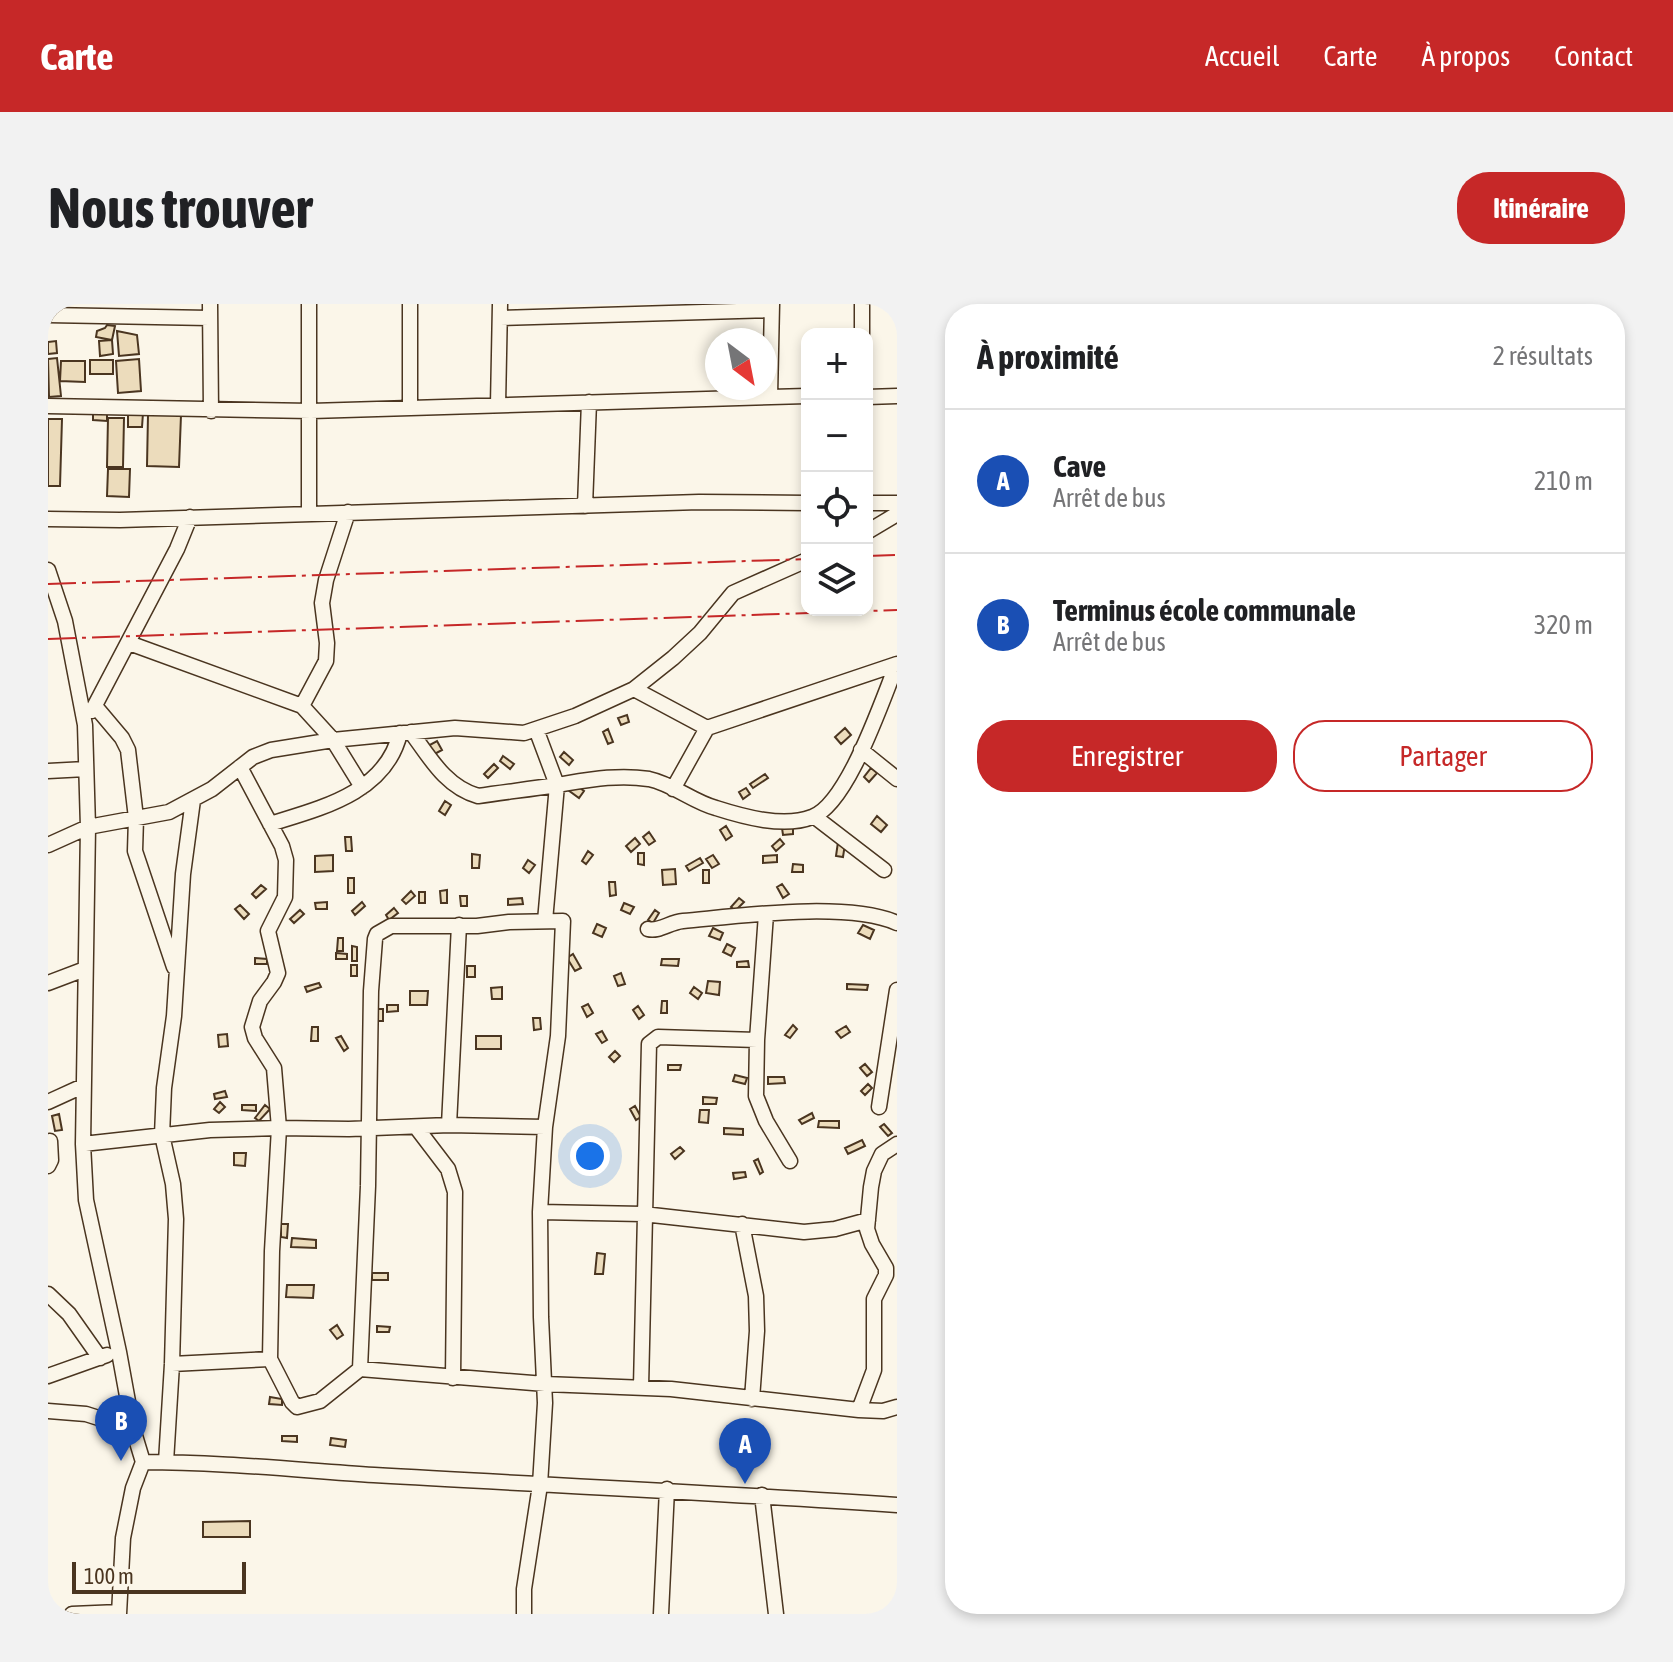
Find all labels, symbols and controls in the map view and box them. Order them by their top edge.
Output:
text: Carte [40,35,113,78]
text: Accueil [1205,40,1279,72]
text: Carte [1323,40,1378,72]
text: À propos [1422,40,1510,72]
text: Contact [1554,40,1633,72]
button: Itinéraire [1457,172,1625,244]
text: Nous trouver [48,176,312,240]
north arrow [705,328,777,400]
map controls [801,328,873,616]
button: + [801,328,873,400]
text: À proximité [977,337,1119,376]
text: 2 résultats [1493,341,1593,371]
button: − [801,400,873,472]
text: Cave [1053,449,1106,483]
text: A [997,466,1009,496]
text: 210 m [1534,466,1593,496]
button: locate [801,472,873,544]
text: Arrêt de bus [1053,483,1166,513]
button: layers [801,544,873,616]
text: Terminus école communale [1053,593,1356,627]
text: B [997,610,1009,640]
text: 320 m [1534,610,1593,640]
text: Arrêt de bus [1053,627,1166,657]
button: Enregistrer [977,720,1277,792]
button: Partager [1293,720,1593,792]
your location [570,1136,610,1176]
pin: B [95,1395,147,1461]
pin: A [719,1418,771,1484]
scale bar [72,1558,246,1594]
text: 100 m [84,1563,134,1589]

